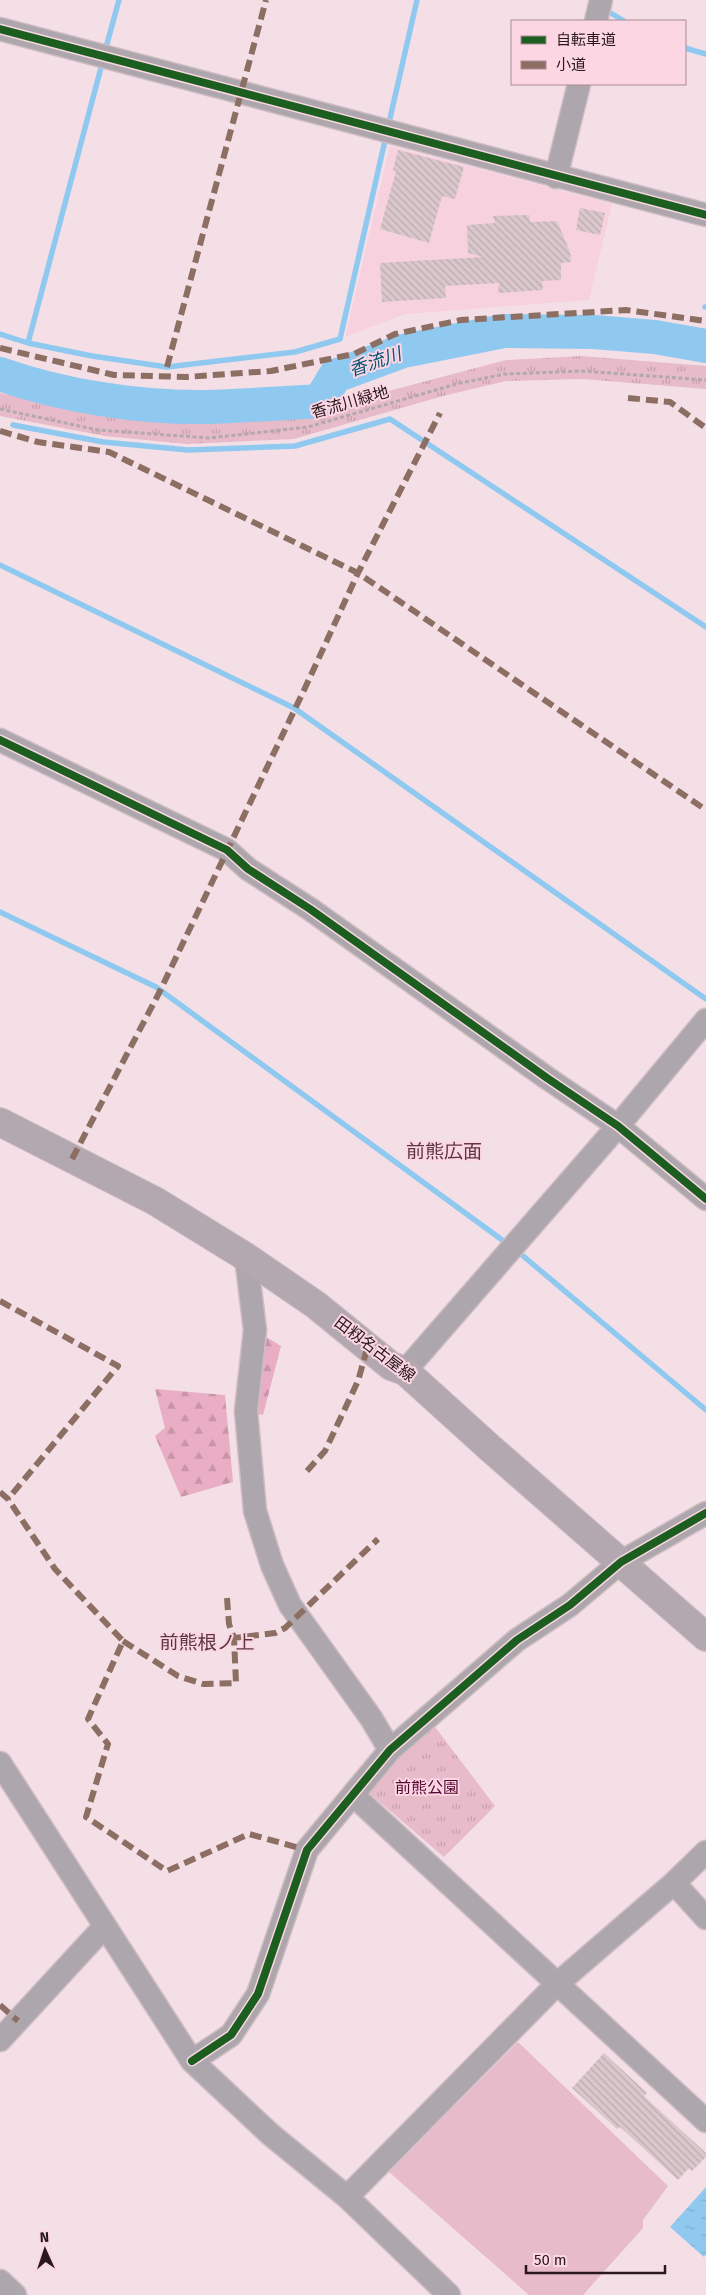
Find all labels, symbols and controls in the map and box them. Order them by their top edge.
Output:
legend [511,20,686,85]
text: 自転車道 [556,31,616,49]
text: 小道 [556,56,586,74]
water label: 香流川 [346,342,406,381]
street label: 香流川緑地 [309,382,391,422]
district label: 前熊広面 [406,1140,482,1163]
street label: 田籾名古屋線 [331,1313,419,1385]
district label: 前熊根ノ上 [159,1631,255,1654]
park label: 前熊公園 [395,1778,459,1797]
north arrow [20,2225,70,2275]
text: N [39,2229,49,2246]
scale bar [526,2242,665,2274]
text: 50 m [534,2251,567,2269]

